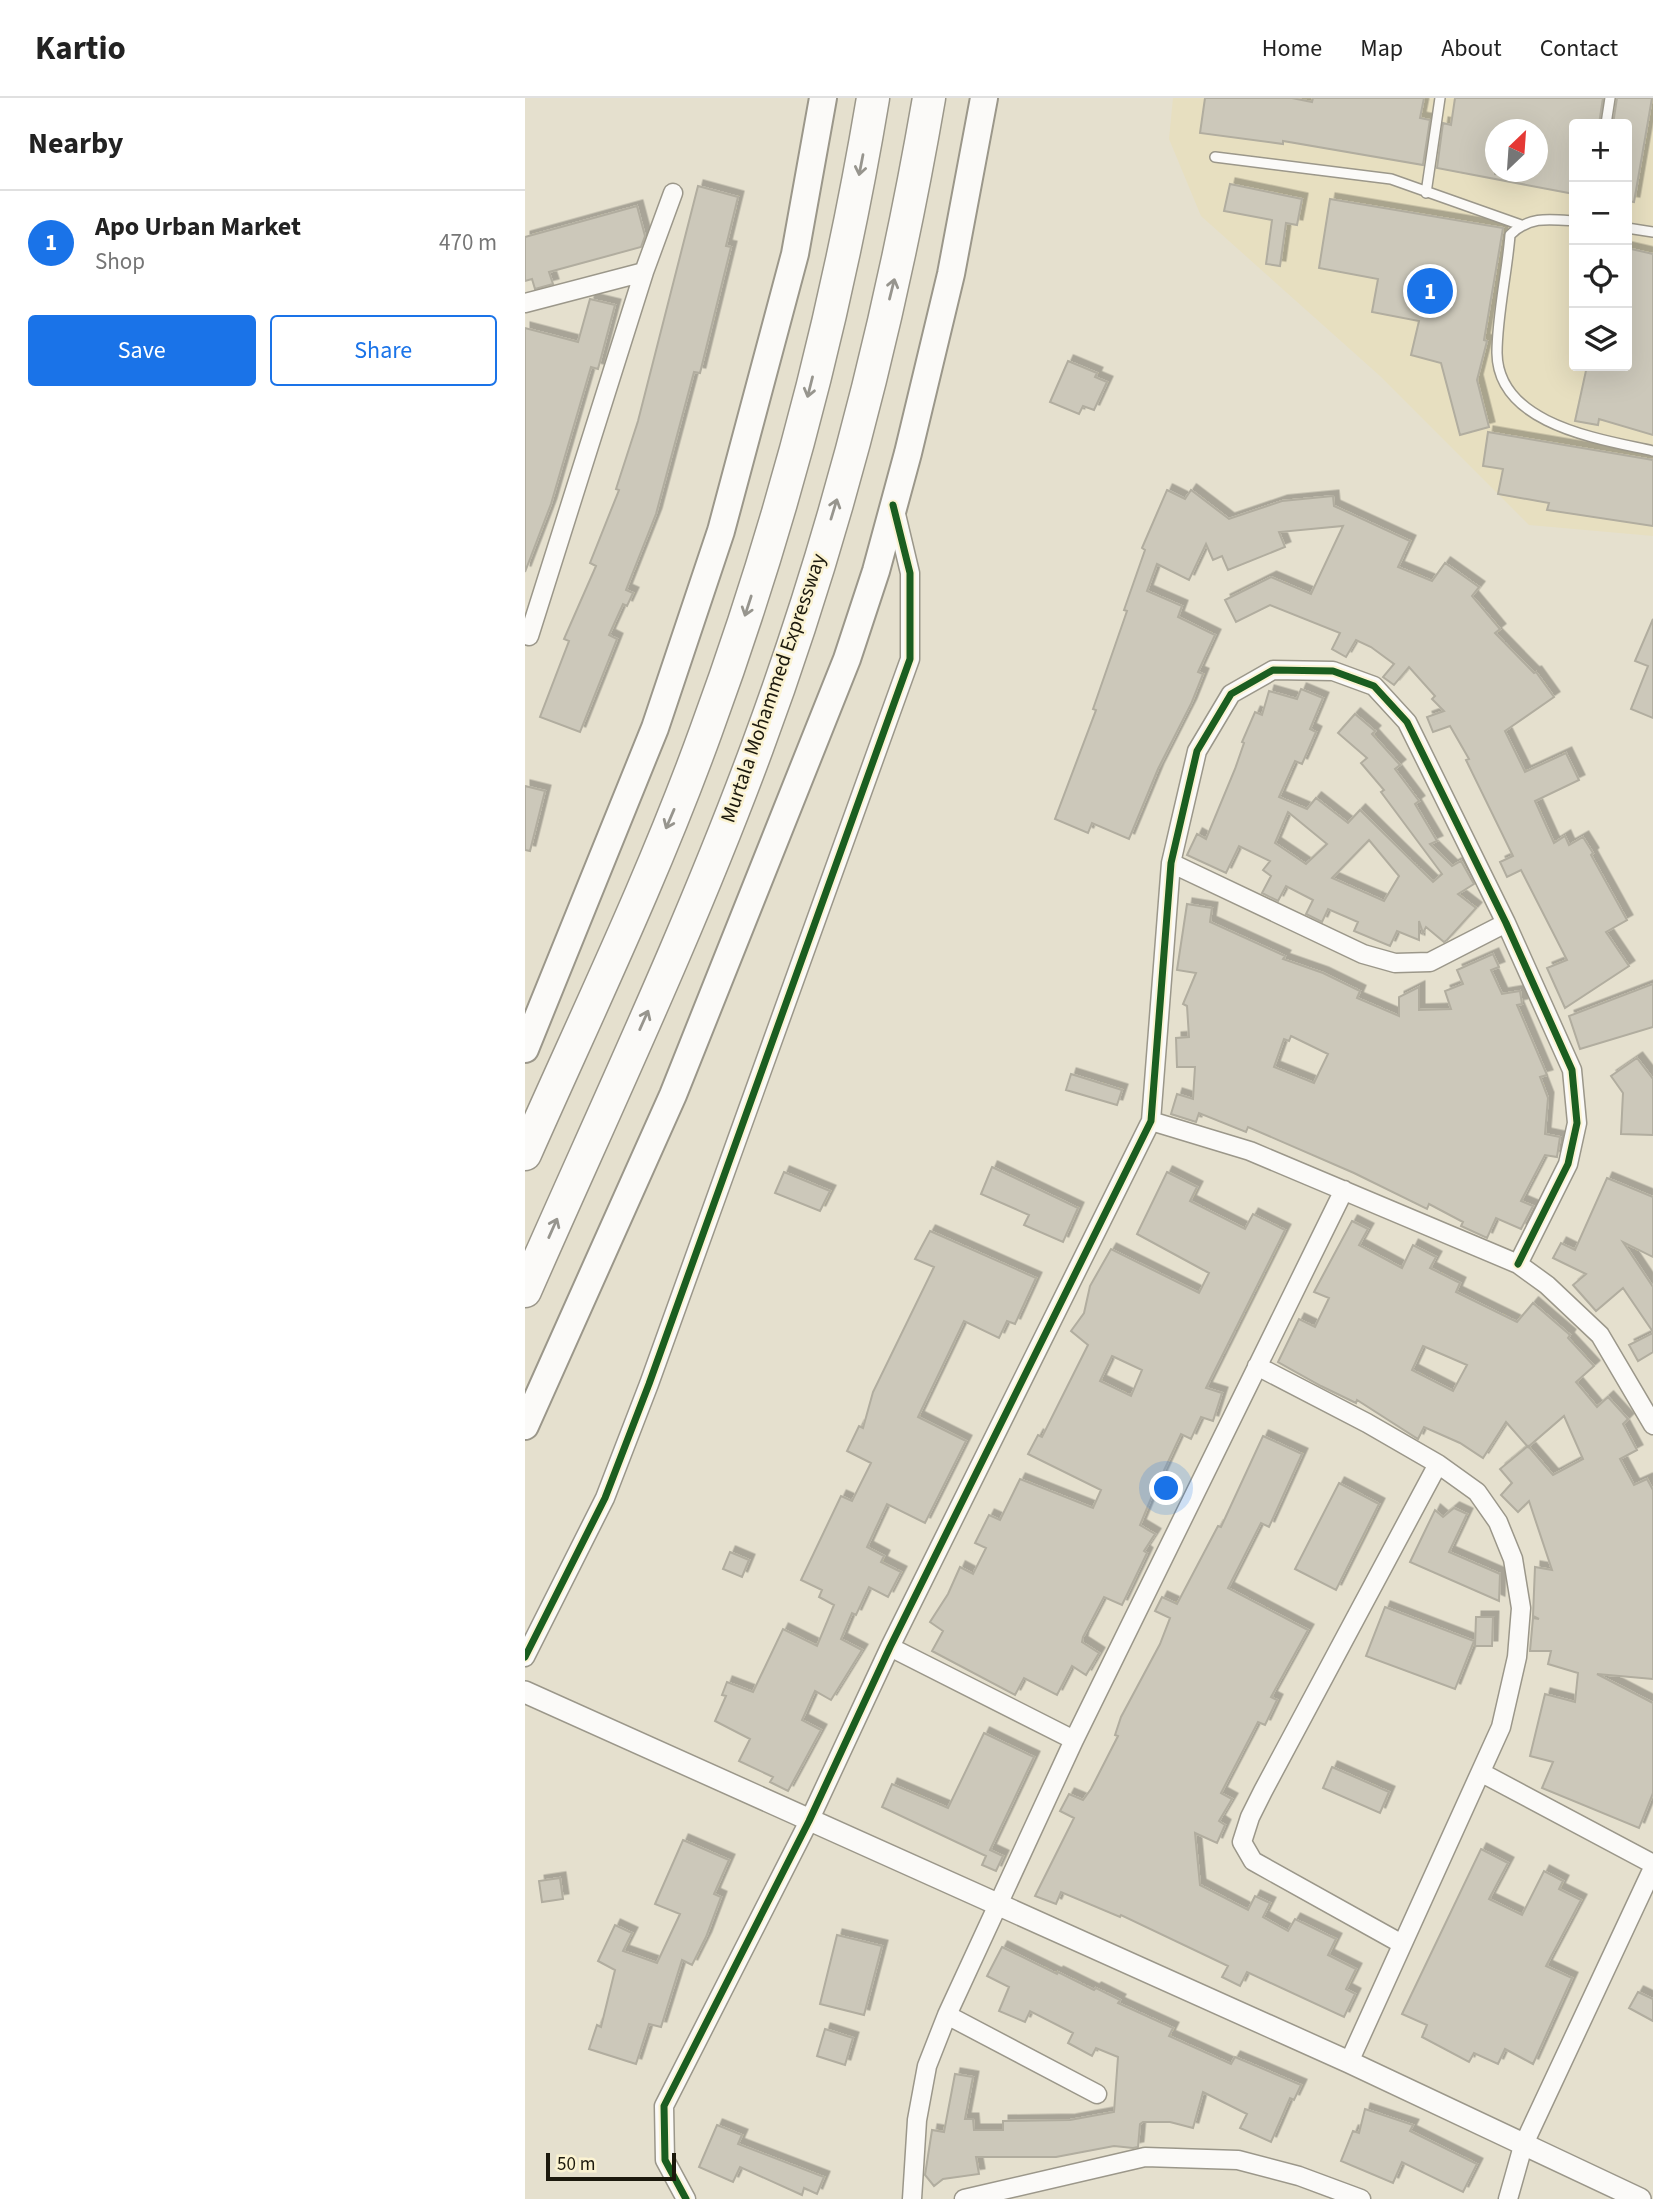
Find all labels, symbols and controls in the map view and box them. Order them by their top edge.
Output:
text: Kartio [35,25,126,72]
text: Home [1262,31,1322,66]
text: Map [1360,31,1403,66]
text: About [1441,31,1502,66]
text: Contact [1540,31,1618,66]
north arrow [1485,119,1548,182]
map controls [1569,119,1632,371]
button: + [1569,119,1632,182]
text: Nearby [28,122,123,165]
one-way arrow [854,153,868,176]
button: − [1569,182,1632,245]
text: Apo Urban Market [95,208,301,245]
text: 1 [45,226,57,259]
text: 470 m [439,226,497,259]
text: Shop [95,245,145,278]
button: locate [1569,245,1632,308]
pin: 1 [1407,265,1453,317]
one-way arrow [886,278,899,300]
button: layers [1569,308,1632,371]
button: Save [28,315,256,386]
button: Share [270,315,497,386]
one-way arrow [803,375,817,398]
one-way arrow [828,498,841,520]
street label: Murtala Mohammed Expressway [713,549,833,827]
one-way arrow [741,594,753,616]
one-way arrow [663,808,676,829]
one-way arrow [638,1010,651,1031]
one-way arrow [547,1218,560,1240]
your location [1149,1471,1183,1505]
scale bar [546,2150,675,2182]
text: 50 m [557,2151,595,2178]

